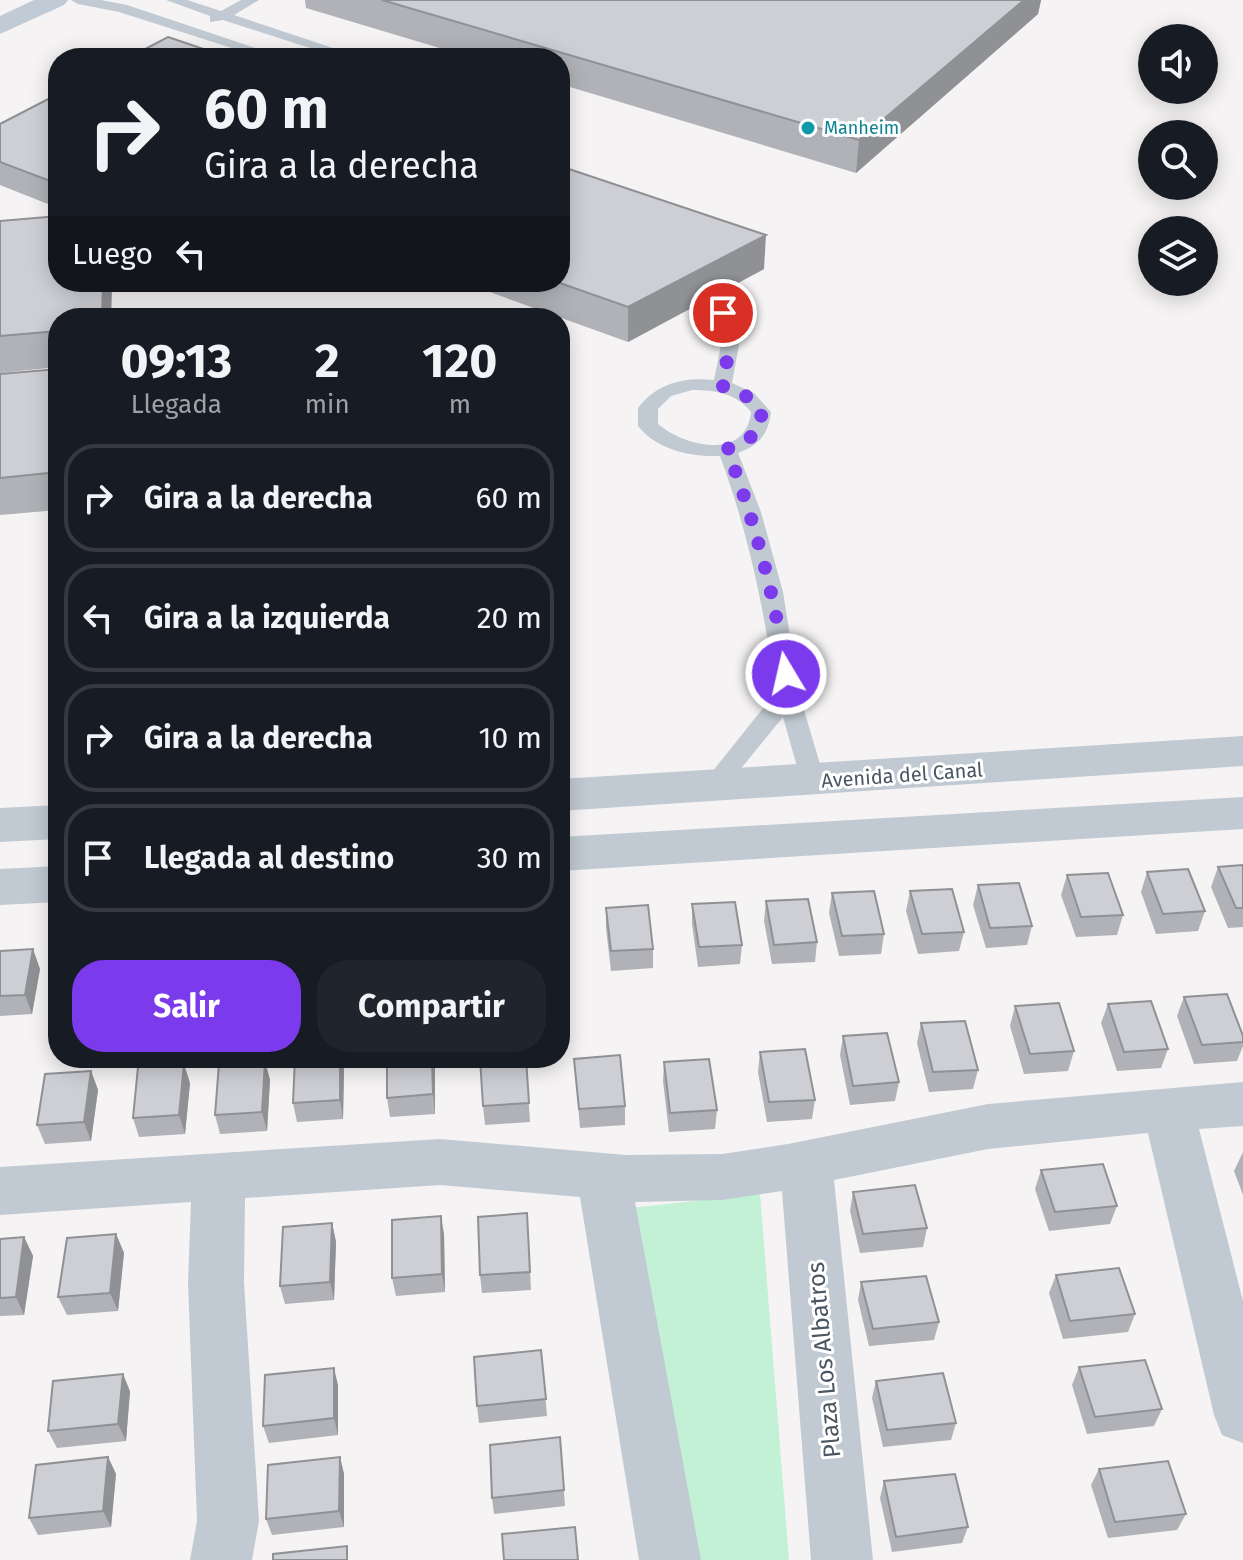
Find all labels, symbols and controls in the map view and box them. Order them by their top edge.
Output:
map controls [1138,24,1218,296]
button: sound [1138,24,1218,104]
text: 60 m [204,76,329,143]
icon: right [72,80,176,184]
place label: Manheim [824,117,899,139]
marker: Manheim [799,119,817,137]
button: search [1138,120,1218,200]
text: Gira a la derecha [204,144,479,188]
button: layers [1138,216,1218,296]
icon: left [169,232,213,276]
text: Luego [72,236,153,272]
pin [689,279,757,347]
icon: arrive [701,291,745,335]
text: 09:13 [121,332,232,390]
text: 2 [315,332,340,390]
text: 120 [422,332,497,390]
text: Llegada [131,389,222,420]
text: min [305,389,350,420]
text: m [449,389,471,420]
icon: right [76,476,120,520]
text: Gira a la derecha [144,480,373,516]
text: 60 m [476,480,542,516]
icon: left [76,596,120,640]
text: Gira a la izquierda [144,600,390,636]
text: 20 m [477,600,542,636]
position arrow [744,632,828,716]
icon: right [76,716,120,760]
text: Gira a la derecha [144,720,373,756]
text: 10 m [479,720,542,756]
street label: Avenida del Canal [820,757,984,793]
icon: arrive [76,836,120,880]
text: Llegada al destino [144,840,394,876]
text: 30 m [477,840,542,876]
button: Salir [72,960,301,1052]
button: Compartir [317,960,546,1052]
street label: Plaza Los Albatros [801,1261,847,1459]

